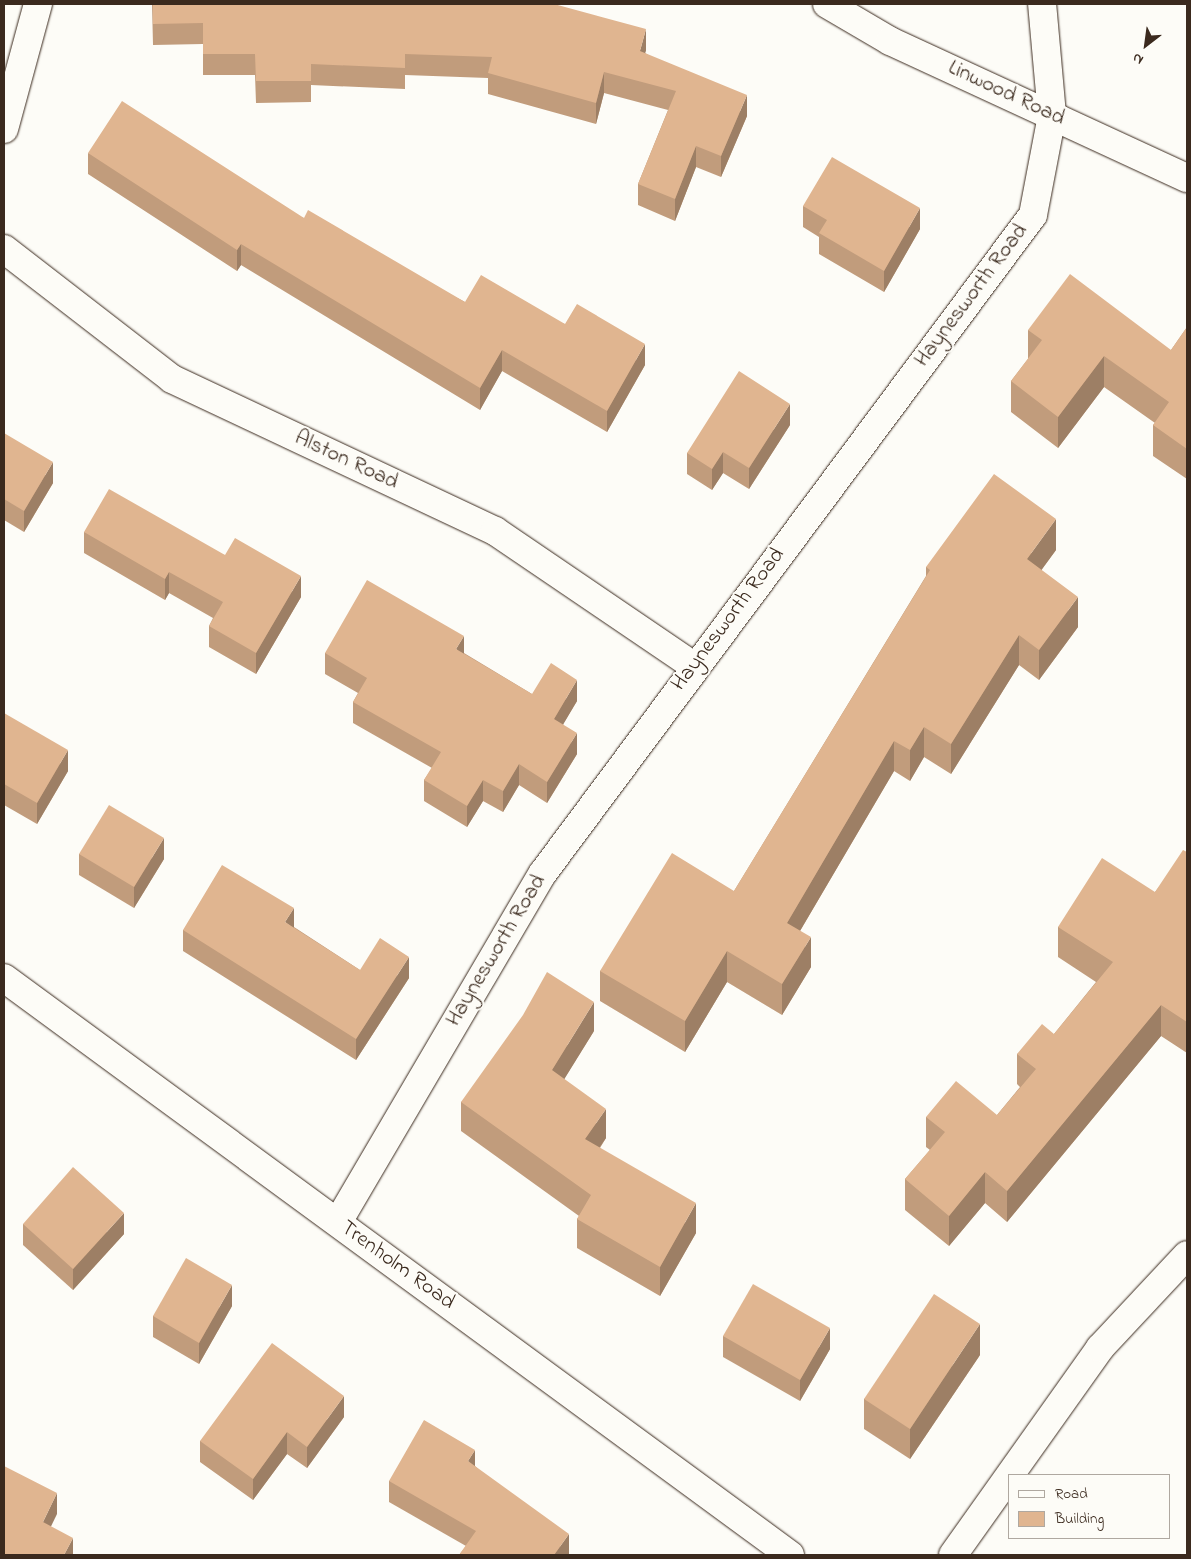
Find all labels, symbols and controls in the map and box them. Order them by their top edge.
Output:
north arrow [1121,20,1171,70]
text: N [1129,47,1148,70]
street label: Linwood Road [943,55,1069,133]
street label: Haynesworth Road [910,219,1034,373]
street label: Alston Road [290,425,402,497]
street label: Haynesworth Road [667,543,791,697]
street label: Haynesworth Road [441,870,553,1032]
street label: Trenholm Road [334,1216,460,1316]
legend [1008,1474,1171,1539]
text: Road [1055,1483,1088,1505]
text: Building [1055,1508,1104,1530]

